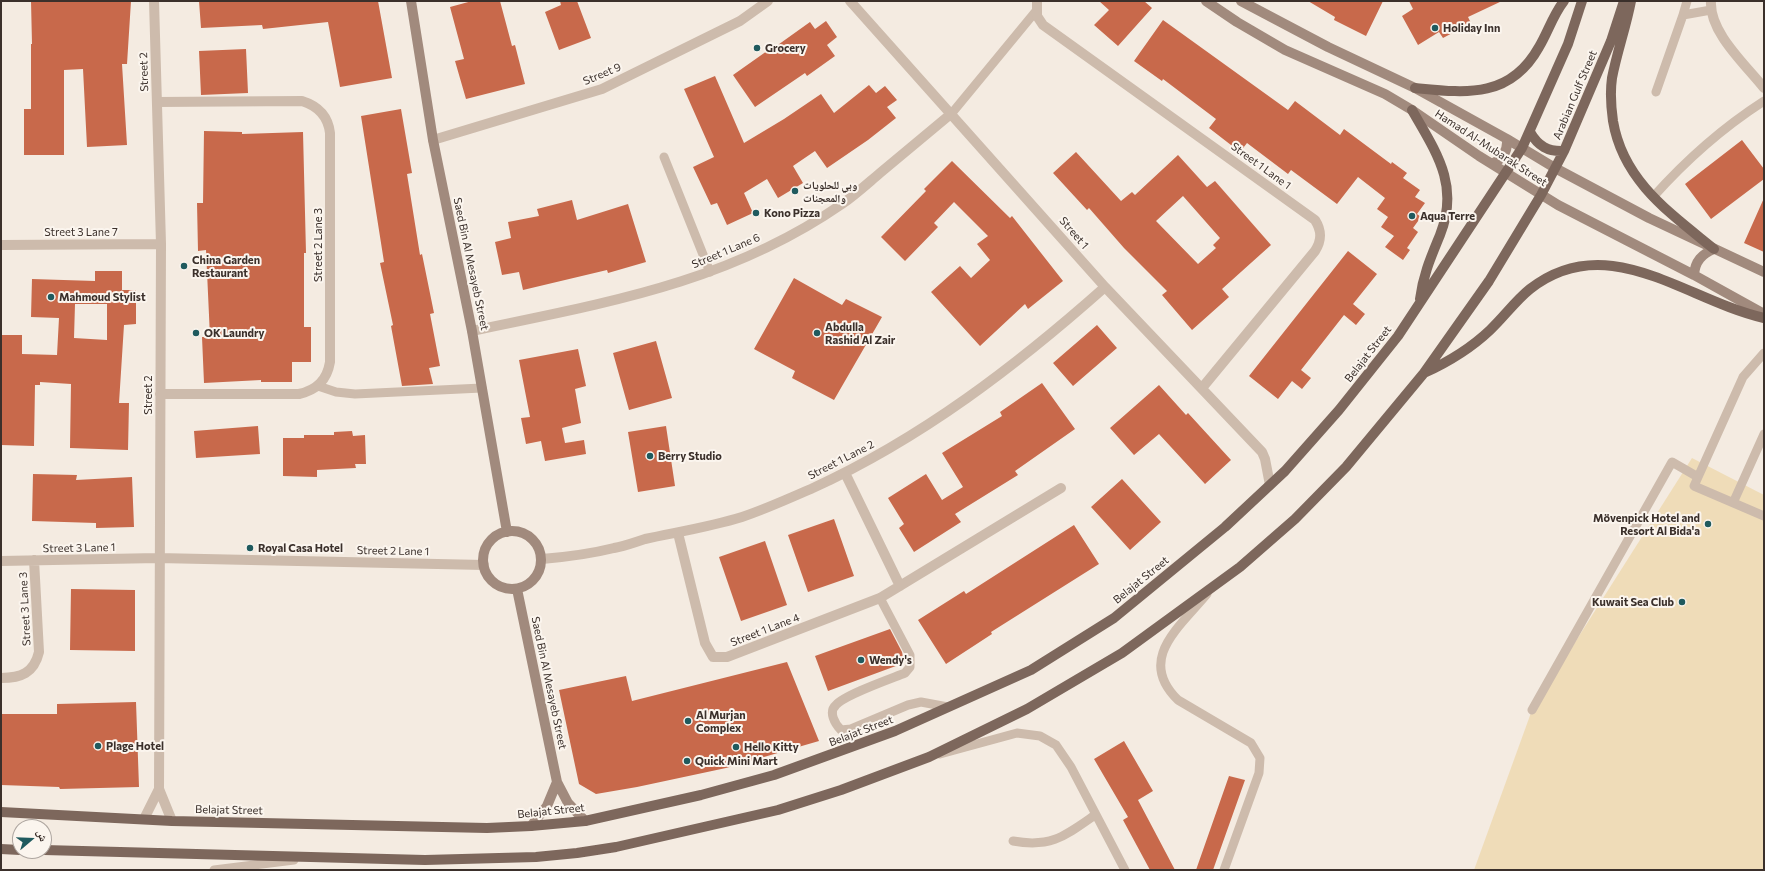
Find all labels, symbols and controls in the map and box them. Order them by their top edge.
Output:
place label: Holiday Inn [1443,21,1500,35]
marker: Holiday Inn [1430,23,1440,33]
place label: Grocery [765,41,806,55]
marker: Grocery [752,43,762,53]
street label: Arabian Gulf Street [1550,48,1600,142]
street label: Street 2 [137,52,151,92]
street label: Street 9 [581,60,623,88]
street label: Hamad Al-Mubarak Street [1433,107,1549,189]
street label: Street 1 Lane 1 [1228,140,1294,192]
place label: وبي للحلويات والمعجنات [803,178,857,204]
marker: وبي للحلويات والمعجنات [790,186,800,196]
street label: Saed Bin Al Mesayeb Street [450,196,492,332]
place label: Kono Pizza [764,206,820,220]
street label: Street 2 Lane 3 [311,208,325,282]
marker: Kono Pizza [751,208,761,218]
place label: Aqua Terre [1420,209,1475,223]
marker: Aqua Terre [1407,211,1417,221]
street label: Street 1 [1057,214,1091,252]
street label: Street 3 Lane 7 [44,225,118,239]
street label: Street 1 Lane 6 [690,231,762,271]
place label: China Garden Restaurant [192,253,260,279]
marker: China Garden Restaurant [179,261,189,271]
place label: Mahmoud Stylist [59,290,146,304]
marker: Mahmoud Stylist [46,292,56,302]
place label: Abdulla Rashid Al Zair [825,320,895,346]
street label: Belajat Street [1342,323,1394,385]
place label: OK Laundry [204,326,265,340]
marker: OK Laundry [191,328,201,338]
marker: Abdulla Rashid Al Zair [812,328,822,338]
street label: Street 2 [141,375,155,415]
street label: Street 1 Lane 2 [806,438,876,482]
place label: Berry Studio [658,449,722,463]
marker: Berry Studio [645,451,655,461]
place label: Mövenpick Hotel and Resort Al Bida'a [1593,511,1700,537]
marker: Mövenpick Hotel and Resort Al Bida'a [1703,519,1713,529]
street label: Street 3 Lane 1 [43,541,115,555]
place label: Royal Casa Hotel [258,541,343,555]
marker: Royal Casa Hotel [245,543,255,553]
street label: Street 2 Lane 1 [357,544,429,558]
street label: Belajat Street [1111,554,1171,606]
street label: Street 3 Lane 3 [16,572,34,646]
place label: Kuwait Sea Club [1592,595,1674,609]
marker: Kuwait Sea Club [1677,597,1687,607]
street label: Street 1 Lane 4 [729,611,801,649]
street label: Saed Bin Al Mesayeb Street [528,615,570,751]
place label: Wendy's [869,653,912,667]
marker: Wendy's [856,655,866,665]
place label: Al Murjan Complex [696,708,746,734]
street label: Belajat Street [827,713,895,749]
marker: Al Murjan Complex [683,716,693,726]
place label: Plage Hotel [106,739,164,753]
place label: Hello Kitty [744,740,799,754]
marker: Plage Hotel [93,741,103,751]
marker: Hello Kitty [731,742,741,752]
place label: Quick Mini Mart [695,754,778,768]
marker: Quick Mini Mart [682,756,692,766]
street label: Belajat Street [517,801,585,821]
street label: Belajat Street [195,803,263,817]
north arrow [12,819,52,859]
text: ش [35,828,51,843]

